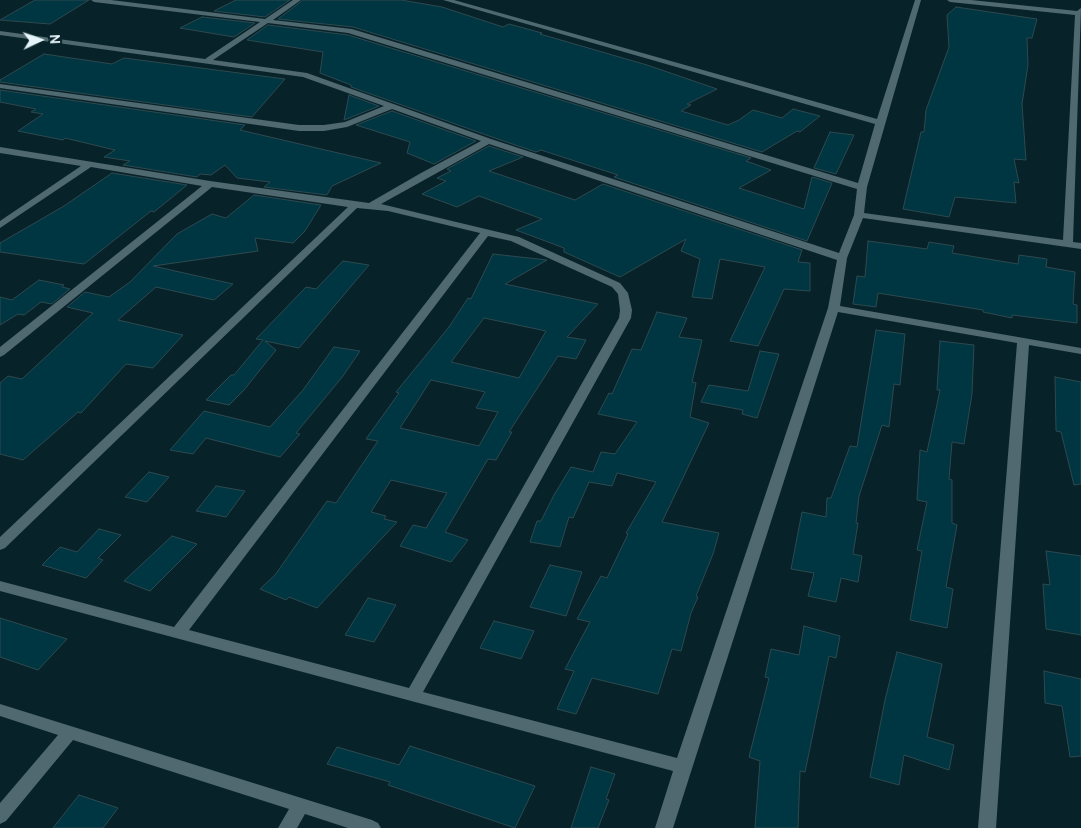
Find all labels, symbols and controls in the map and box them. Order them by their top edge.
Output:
north arrow [15,15,65,65]
text: N [46,34,64,45]

